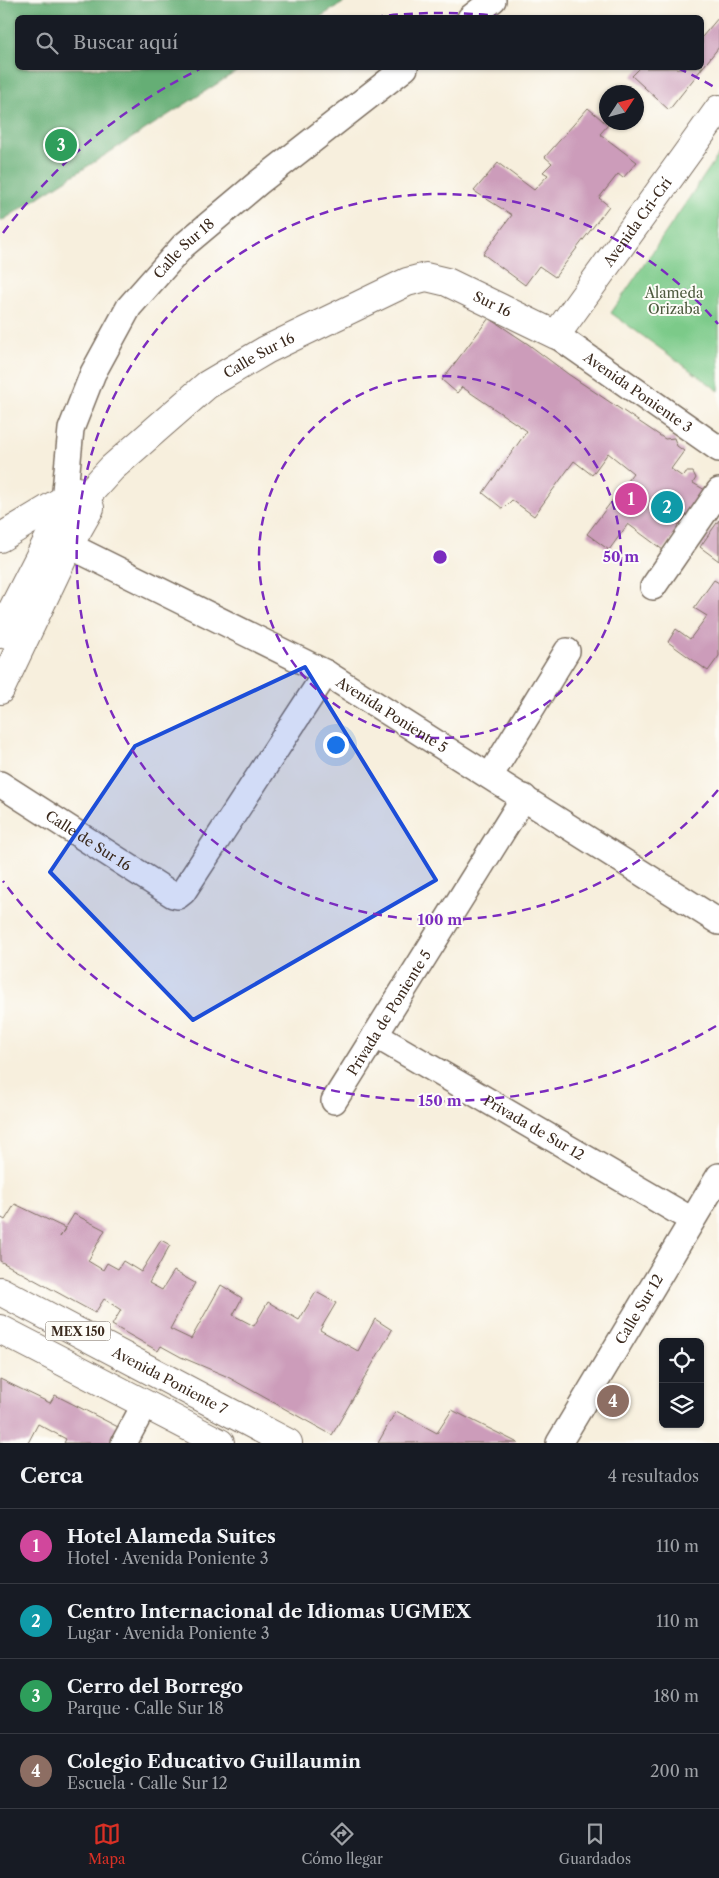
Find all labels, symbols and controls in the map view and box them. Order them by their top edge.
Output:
search box [15,15,704,70]
icon: search [33,29,61,57]
text: Buscar aquí [73,31,178,54]
north arrow [599,85,644,130]
pin: 3 [45,126,77,164]
street label: Avenida Cri-Crí [599,174,676,271]
street label: Calle Sur 18 [149,215,218,282]
park label: Alameda Orizaba [644,284,704,318]
street label: Sur 16 [470,287,514,321]
street label: Calle Sur 16 [220,329,297,382]
street label: Avenida Poniente 3 [579,348,696,437]
pin: 1 [615,480,647,518]
pin: 2 [651,488,683,526]
text: 50 m [603,547,639,566]
centre of rings [431,548,449,566]
street label: Avenida Poniente 5 [332,672,451,757]
your location [323,732,349,758]
street label: Calle de Sur 16 [42,806,135,875]
text: 100 m [418,910,462,929]
street label: Privada de Poniente 5 [343,947,435,1079]
text: 150 m [418,1091,462,1110]
street label: Privada de Sur 12 [480,1091,588,1164]
street label: Calle Sur 12 [611,1271,667,1347]
road number: MEX 150 [46,1322,110,1340]
map controls [659,1338,704,1428]
button: locate [659,1338,704,1383]
street label: Avenida Poniente 7 [108,1342,231,1418]
pin: 4 [597,1382,629,1420]
button: layers [659,1383,704,1428]
text: Cerca [20,1463,83,1488]
text: 4 resultados [608,1466,699,1486]
text: Hotel Alameda Suites [67,1525,276,1548]
text: 1 [32,1536,40,1556]
text: 110 m [656,1536,699,1556]
text: Hotel · Avenida Poniente 3 [67,1548,269,1568]
text: Centro Internacional de Idiomas UGMEX [67,1600,471,1623]
text: 2 [31,1611,41,1631]
text: 110 m [656,1611,699,1631]
text: Lugar · Avenida Poniente 3 [67,1623,270,1643]
text: Cerro del Borrego [67,1675,243,1698]
text: 3 [31,1686,41,1706]
text: 180 m [653,1686,699,1706]
text: Parque · Calle Sur 18 [67,1698,224,1718]
text: Colegio Educativo Guillaumin [67,1750,361,1773]
text: 4 [31,1761,41,1781]
text: 200 m [650,1761,699,1781]
text: Escuela · Calle Sur 12 [67,1773,228,1793]
tab: Mapa [88,1820,125,1868]
tab: Cómo llegar [301,1820,383,1868]
tab: Guardados [559,1820,631,1868]

